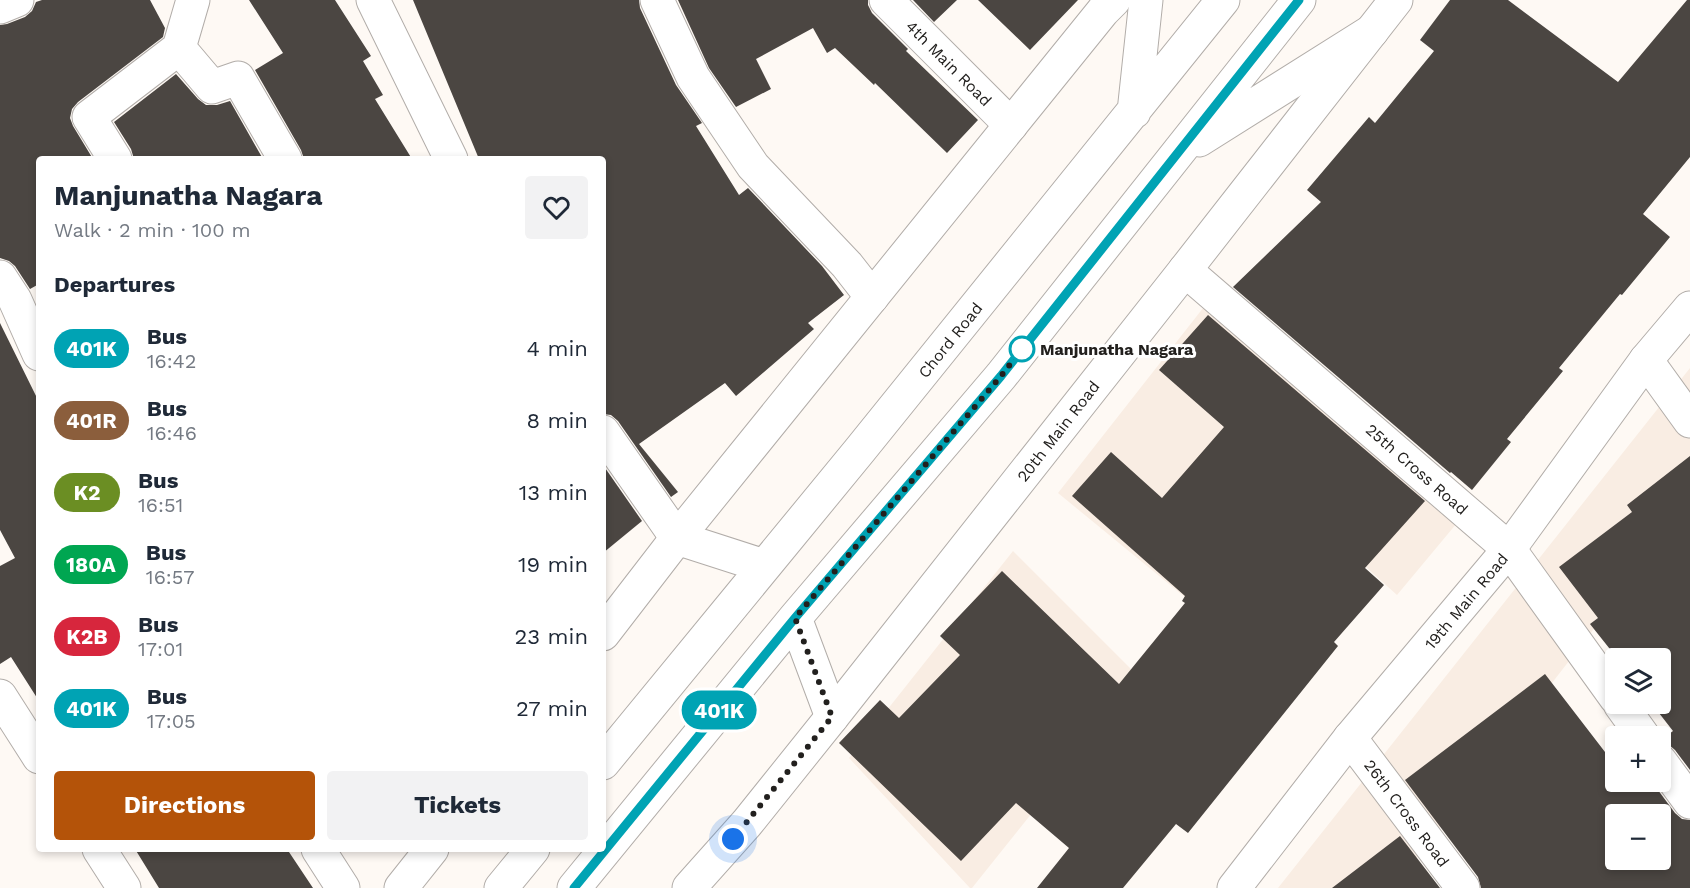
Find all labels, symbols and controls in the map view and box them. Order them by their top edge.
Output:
street label: 4th Main Road [902,17,995,110]
button: heart [525,176,588,239]
text: Manjunatha Nagara [54,179,322,212]
text: Walk · 2 min · 100 m [54,218,250,242]
text: Departures [54,272,175,297]
street label: Chord Road [914,299,986,382]
text: Bus [147,324,187,349]
text: 401K [66,336,117,361]
text: 4 min [527,336,588,361]
marker: Manjunatha Nagara [1009,336,1035,362]
place label: Manjunatha Nagara [1040,340,1194,359]
text: 16:42 [147,349,196,373]
street label: 20th Main Road [1013,377,1104,485]
text: Bus [147,396,187,421]
text: 401R [66,408,117,433]
text: 8 min [527,408,588,433]
street label: 25th Cross Road [1362,420,1472,519]
text: 16:46 [147,421,197,445]
text: Bus [138,468,178,493]
text: K2 [73,480,101,505]
text: 13 min [519,480,588,505]
text: 16:51 [138,493,183,517]
text: Bus [146,540,186,565]
street label: 19th Main Road [1421,549,1512,653]
text: 180A [66,552,116,577]
text: 19 min [518,552,588,577]
text: 16:57 [146,565,195,589]
text: Bus [138,612,178,637]
text: K2B [66,624,108,649]
text: 23 min [514,624,588,649]
text: 17:01 [138,637,183,661]
map controls [1605,648,1671,870]
button: layers [1605,648,1671,714]
text: Bus [147,684,187,709]
line badge: 401K [677,690,761,730]
text: 401K [66,696,117,721]
text: 27 min [516,696,588,721]
text: 401K [694,698,744,723]
text: 17:05 [147,709,196,733]
button: + [1605,726,1671,792]
street label: 26th Cross Road [1360,756,1453,871]
button: Directions [54,771,315,840]
button: Tickets [327,771,588,840]
button: − [1605,804,1671,870]
your location [718,824,748,854]

